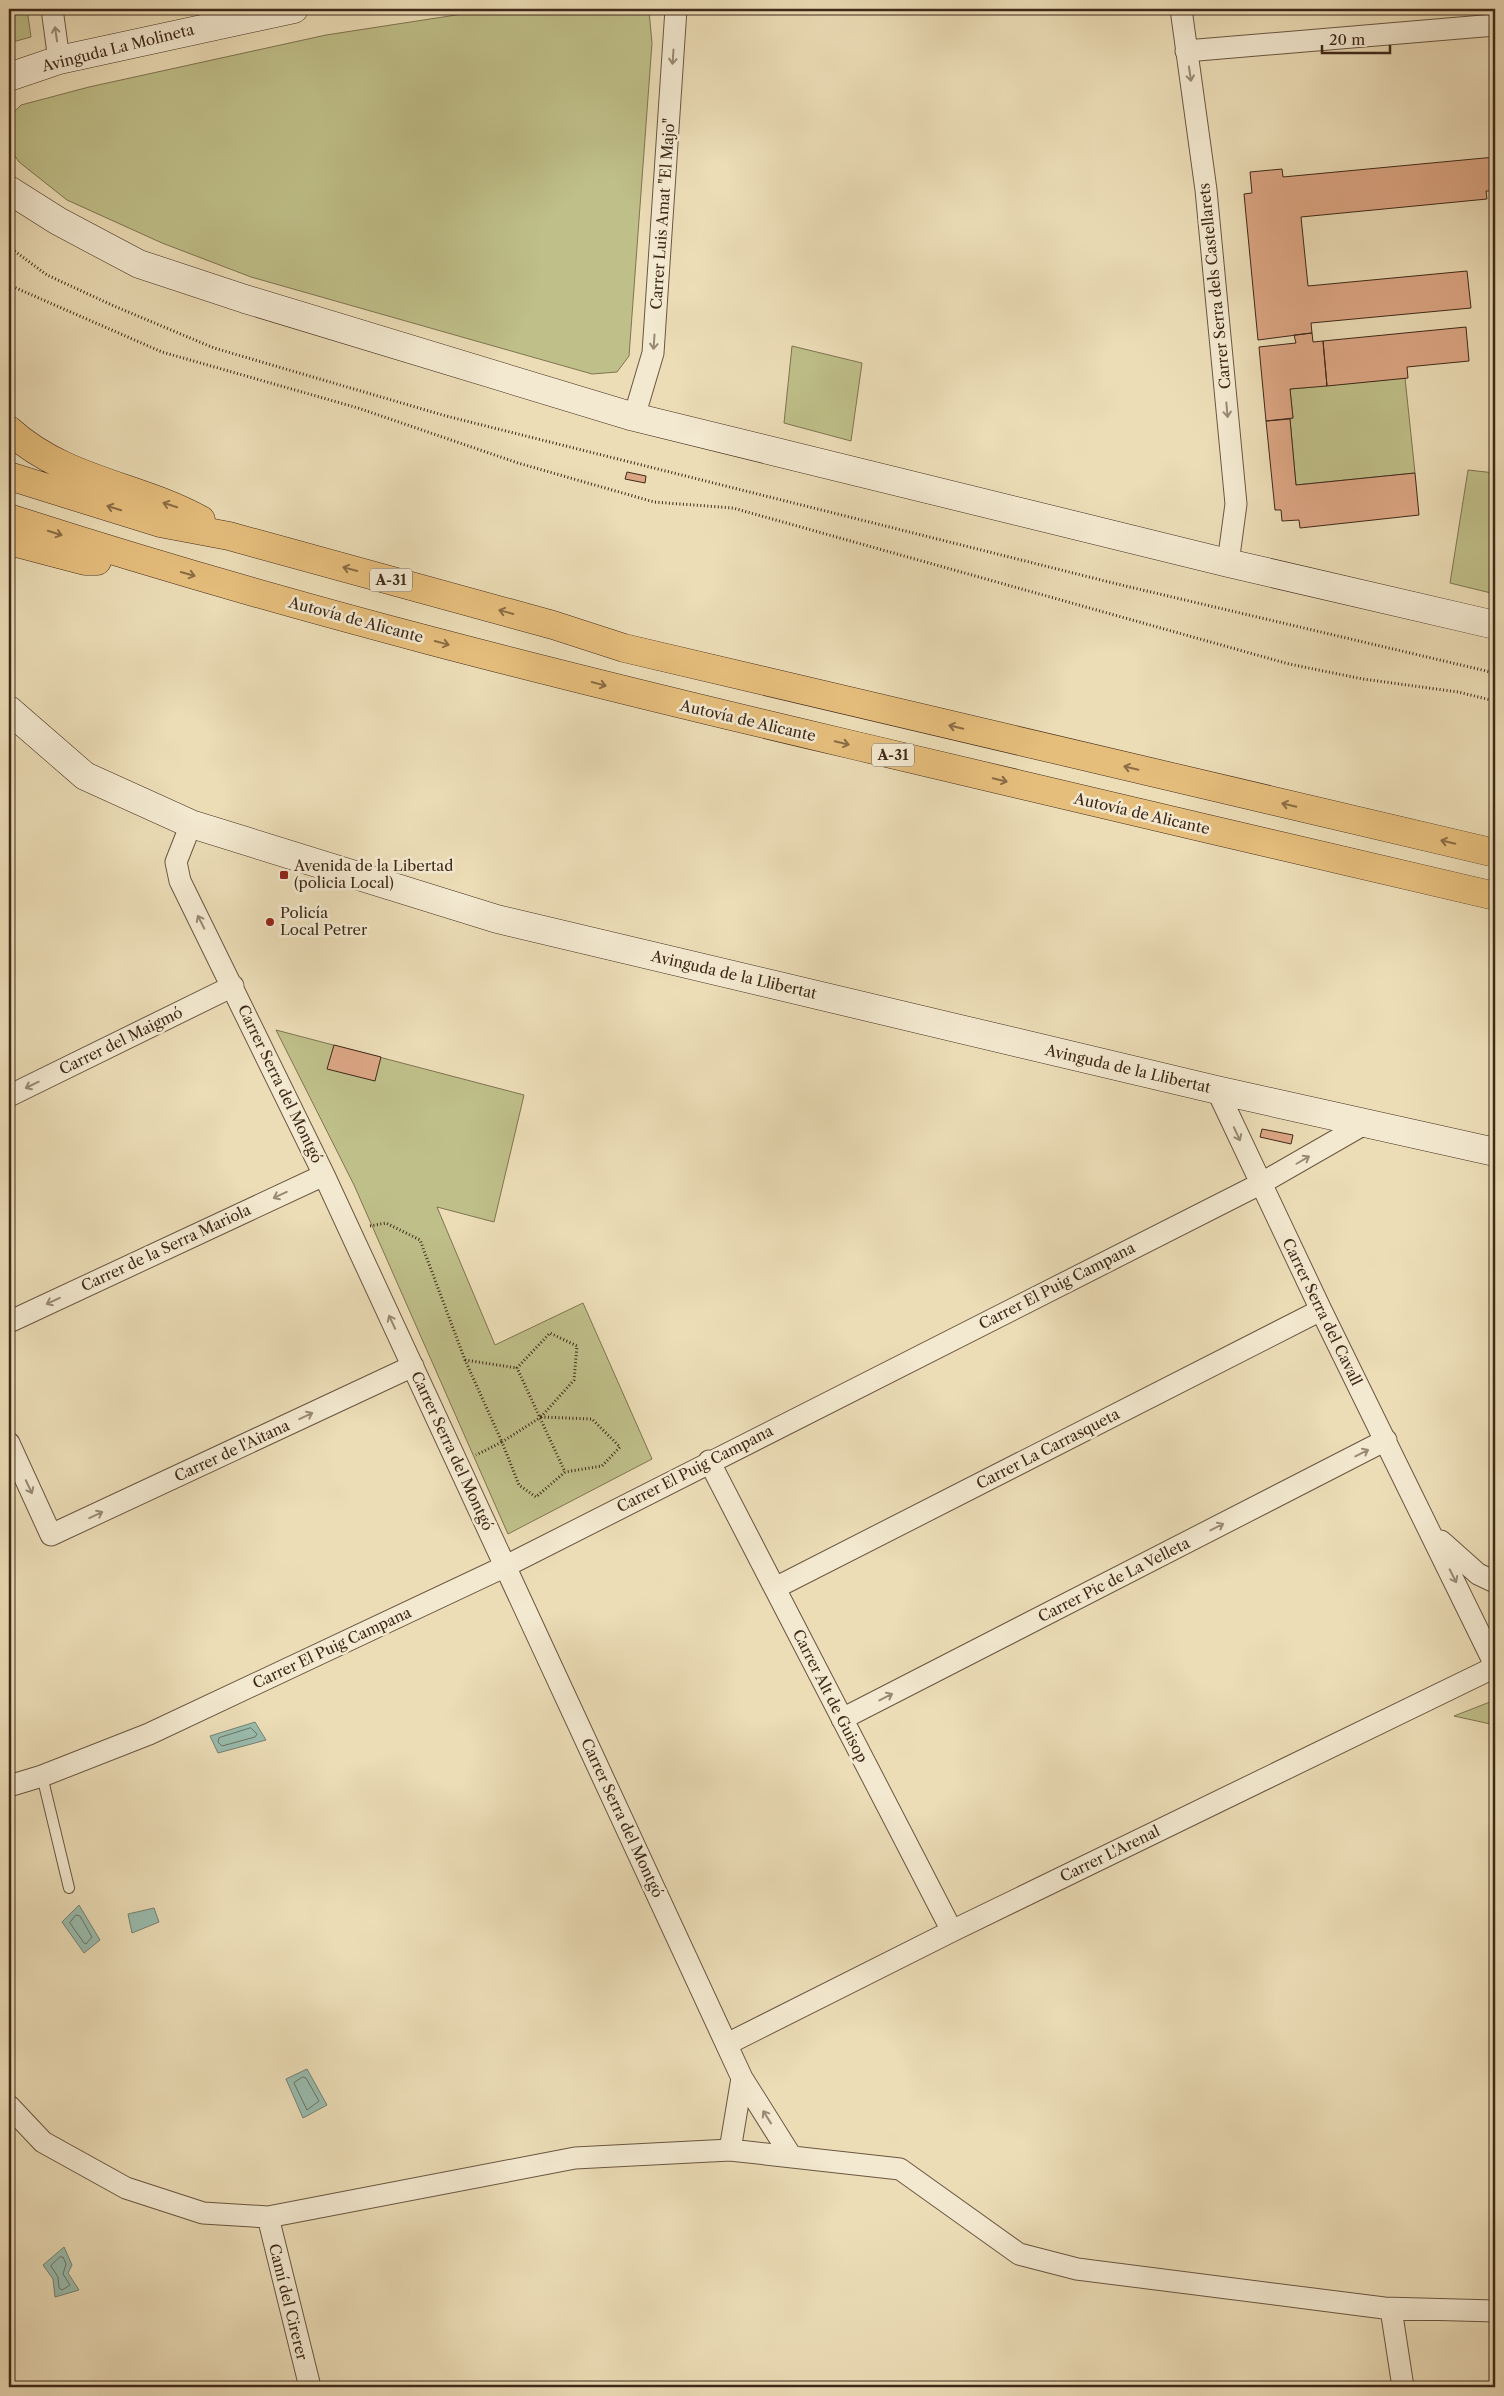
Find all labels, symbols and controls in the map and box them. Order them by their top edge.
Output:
street label: Avinguda La Molineta [39,19,196,76]
scale bar [1322,22,1389,54]
one-way arrow [50,27,60,43]
text: 20 m [1329,30,1365,49]
one-way arrow [669,49,678,65]
one-way arrow [1185,66,1195,82]
street label: Carrer Luis Amat "El Majo" [646,118,679,310]
street label: Carrer Serra dels Castellarets [1194,182,1235,390]
one-way arrow [649,333,658,349]
one-way arrow [1222,402,1232,418]
one-way arrow [163,500,179,510]
one-way arrow [106,503,122,513]
one-way arrow [47,528,63,538]
one-way arrow [342,564,358,573]
road number: A-31 [370,568,412,592]
one-way arrow [180,570,196,579]
street label: Autovía de Alicante [286,592,426,647]
one-way arrow [499,607,515,616]
one-way arrow [433,638,449,648]
one-way arrow [591,680,607,689]
street label: Autovía de Alicante [677,695,818,745]
one-way arrow [948,722,964,731]
one-way arrow [834,739,850,748]
road number: A-31 [872,744,914,766]
one-way arrow [1124,763,1140,772]
one-way arrow [992,776,1008,785]
street label: Autovía de Alicante [1071,788,1212,838]
one-way arrow [1282,800,1298,809]
one-way arrow [1440,837,1456,846]
place label: Avenida de la Libertad (policia Local) [293,856,453,892]
marker: Avenida de la Libertad (policia Local) [278,869,290,881]
place label: Policía Local Petrer [280,903,368,939]
one-way arrow [196,915,205,930]
marker: Policía Local Petrer [264,916,276,928]
street label: Avinguda de la Llibertat [649,946,819,1003]
street label: Carrer del Maigmó [56,1002,186,1079]
street label: Carrer Serra del Montgó [234,1002,327,1166]
street label: Avinguda de la Llibertat [1043,1040,1213,1097]
one-way arrow [25,1080,40,1090]
one-way arrow [1233,1126,1243,1141]
one-way arrow [1295,1154,1309,1164]
one-way arrow [273,1191,288,1201]
street label: Carrer de la Serra Mariola [78,1200,254,1295]
street label: Carrer Serra del Cavall [1278,1235,1367,1389]
street label: Carrer El Puig Campana [976,1238,1138,1333]
one-way arrow [46,1297,61,1306]
one-way arrow [387,1315,397,1330]
street label: Carrer Serra del Montgó [407,1368,498,1534]
street label: Carrer La Carrasqueta [973,1404,1123,1493]
one-way arrow [298,1411,313,1420]
street label: Carrer de l'Aitana [171,1416,292,1486]
street label: Carrer El Puig Campana [614,1421,776,1516]
one-way arrow [1354,1448,1369,1458]
one-way arrow [25,1479,35,1494]
one-way arrow [88,1509,103,1519]
one-way arrow [1209,1522,1224,1531]
street label: Carrer Pic de La Velleta [1035,1533,1193,1626]
one-way arrow [1449,1568,1458,1583]
street label: Carrer El Puig Campana [250,1602,414,1693]
street label: Carrer Alt de Guisop [789,1626,872,1766]
one-way arrow [878,1692,893,1701]
street label: Carrer Serra del Montgó [577,1735,668,1901]
street label: Carrer L'Arenal [1057,1821,1163,1886]
one-way arrow [761,2111,771,2125]
street label: Camí del Cirerer [265,2242,312,2363]

